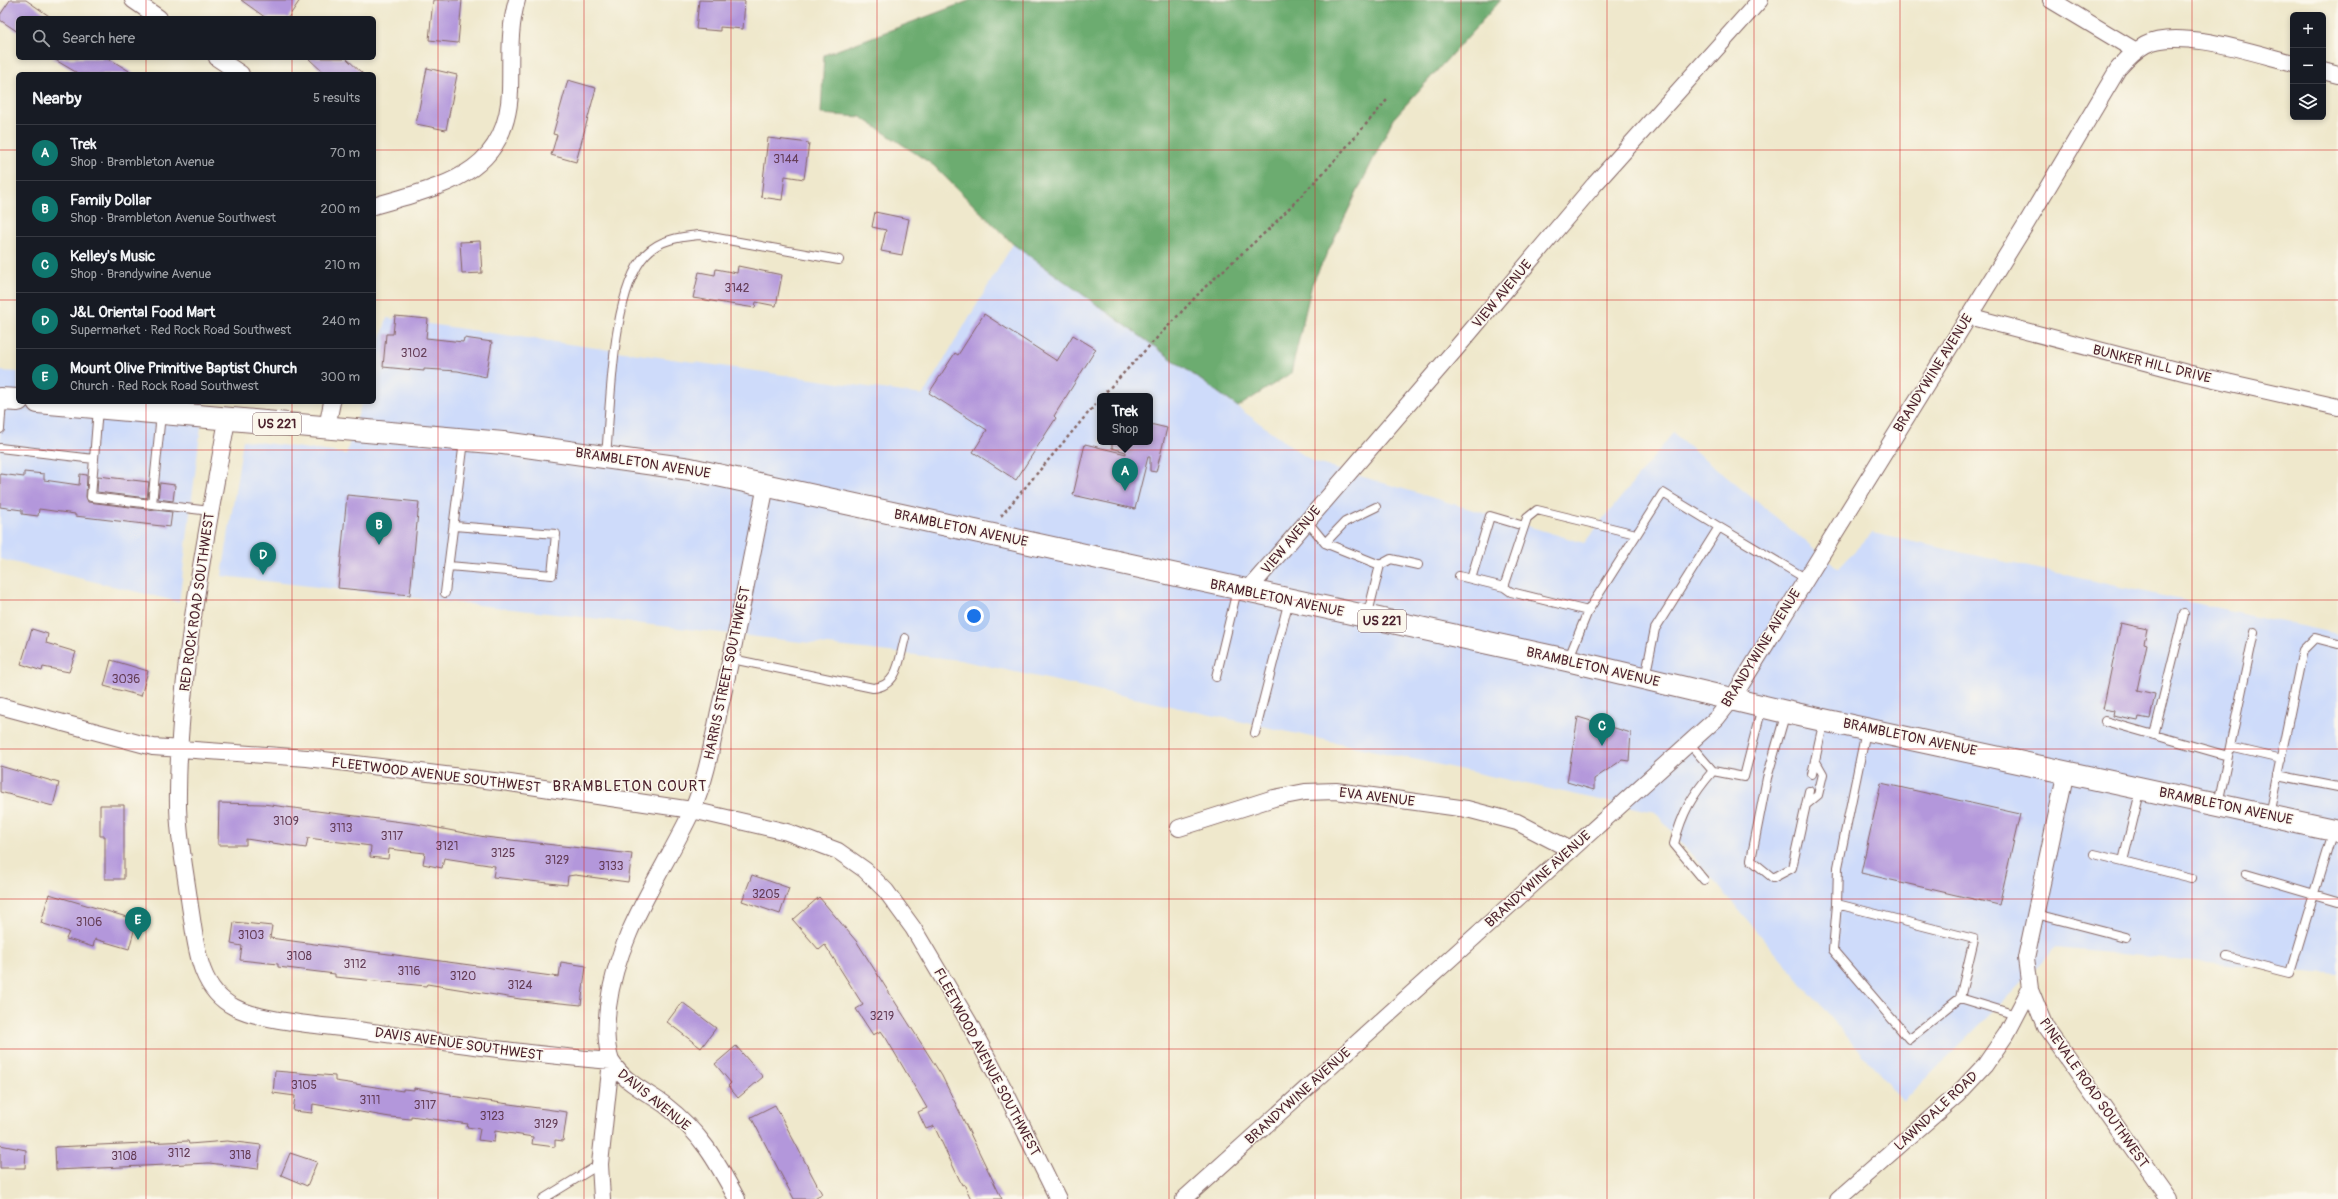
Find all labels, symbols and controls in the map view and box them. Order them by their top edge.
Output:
map controls [2290,12,2326,120]
button: + [2290,12,2326,48]
search box [16,16,376,60]
icon: search [30,27,52,49]
text: Search here [62,29,135,48]
button: − [2290,48,2326,84]
button: layers [2290,84,2326,120]
text: Nearby [32,88,81,109]
text: 5 results [313,90,360,106]
text: Trek [70,135,97,154]
text: A [41,145,49,161]
text: 70 m [330,145,360,161]
house number: 3144 [773,152,799,167]
text: Shop · Brambleton Avenue [70,154,214,170]
text: Family Dollar [70,191,151,210]
text: B [41,201,49,217]
text: 200 m [321,201,360,217]
text: Shop · Brambleton Avenue Southwest [70,210,276,226]
text: Kelley's Music [70,247,155,266]
street label: VIEW AVENUE [1469,256,1535,332]
text: C [41,257,49,273]
text: 210 m [324,257,360,273]
text: Shop · Brandywine Avenue [70,266,211,282]
house number: 3142 [724,281,750,296]
text: J&L Oriental Food Mart [70,303,215,322]
street label: BRANDYWINE AVENUE [1890,311,1976,435]
text: D [41,313,49,329]
text: 240 m [322,313,360,329]
text: Supermarket · Red Rock Road Southwest [70,322,291,338]
street label: BUNKER HILL DRIVE [2091,341,2213,387]
house number: 3102 [401,346,427,361]
text: Mount Olive Primitive Baptist Church [70,359,297,378]
text: E [42,369,48,385]
text: 300 m [321,369,360,385]
text: Church · Red Rock Road Southwest [70,378,259,394]
popup [1097,393,1153,445]
text: Trek [1112,402,1138,421]
road number: US 221 [253,413,301,435]
text: Shop [1112,421,1138,437]
street label: BRAMBLETON AVENUE [574,444,712,482]
pin: A [1112,458,1138,491]
street label: VIEW AVENUE [1258,502,1324,578]
street label: BRAMBLETON AVENUE [892,505,1030,551]
street label: RED ROCK ROAD SOUTHWEST [176,511,218,692]
pin: B [366,512,392,545]
pin: D [250,542,276,575]
street label: BRAMBLETON AVENUE [1208,575,1346,621]
street label: HARRIS STREET SOUTHWEST [700,585,754,761]
street label: BRANDYWINE AVENUE [1718,586,1804,710]
your location [964,606,984,626]
road number: US 221 [1358,610,1406,632]
street label: BRAMBLETON AVENUE [1524,643,1662,691]
house number: 3036 [112,672,140,687]
pin: C [1589,713,1615,746]
street label: BRAMBLETON AVENUE [1841,714,1979,760]
street label: FLEETWOOD AVENUE SOUTHWEST [330,754,542,796]
district label: BRAMBLETON COURT [553,777,707,796]
street label: BRAMBLETON AVENUE [2157,783,2295,829]
street label: EVA AVENUE [1338,784,1416,810]
house number: 3109 [273,814,299,829]
house number: 3113 [330,821,353,836]
street label: BRANDYWINE AVENUE [1482,827,1594,931]
house number: 3117 [381,829,404,844]
house number: 3121 [436,839,458,854]
house number: 3125 [491,846,515,861]
house number: 3129 [545,853,569,868]
house number: 3133 [599,859,624,874]
house number: 3205 [752,887,780,902]
pin: E [125,907,151,940]
house number: 3106 [76,915,102,930]
house number: 3103 [238,928,264,943]
house number: 3108 [286,949,312,964]
house number: 3112 [344,957,367,972]
house number: 3116 [397,964,421,979]
street label: FLEETWOOD AVENUE SOUTHWEST [930,965,1044,1159]
house number: 3120 [450,969,476,984]
house number: 3124 [507,978,533,993]
house number: 3219 [870,1009,894,1024]
street label: PINEVALE ROAD SOUTHWEST [2036,1015,2152,1171]
street label: DAVIS AVENUE SOUTHWEST [374,1024,545,1064]
street label: BRANDYWINE AVENUE [1242,1044,1354,1148]
street label: DAVIS AVENUE [614,1065,694,1135]
street label: LAWNDALE ROAD [1891,1068,1982,1154]
house number: 3105 [291,1078,317,1093]
house number: 3111 [360,1093,380,1108]
house number: 3117 [414,1098,437,1113]
house number: 3123 [480,1109,505,1124]
house number: 3129 [534,1117,558,1132]
house number: 3112 [168,1146,191,1161]
house number: 3118 [229,1148,251,1163]
house number: 3108 [111,1149,137,1164]

